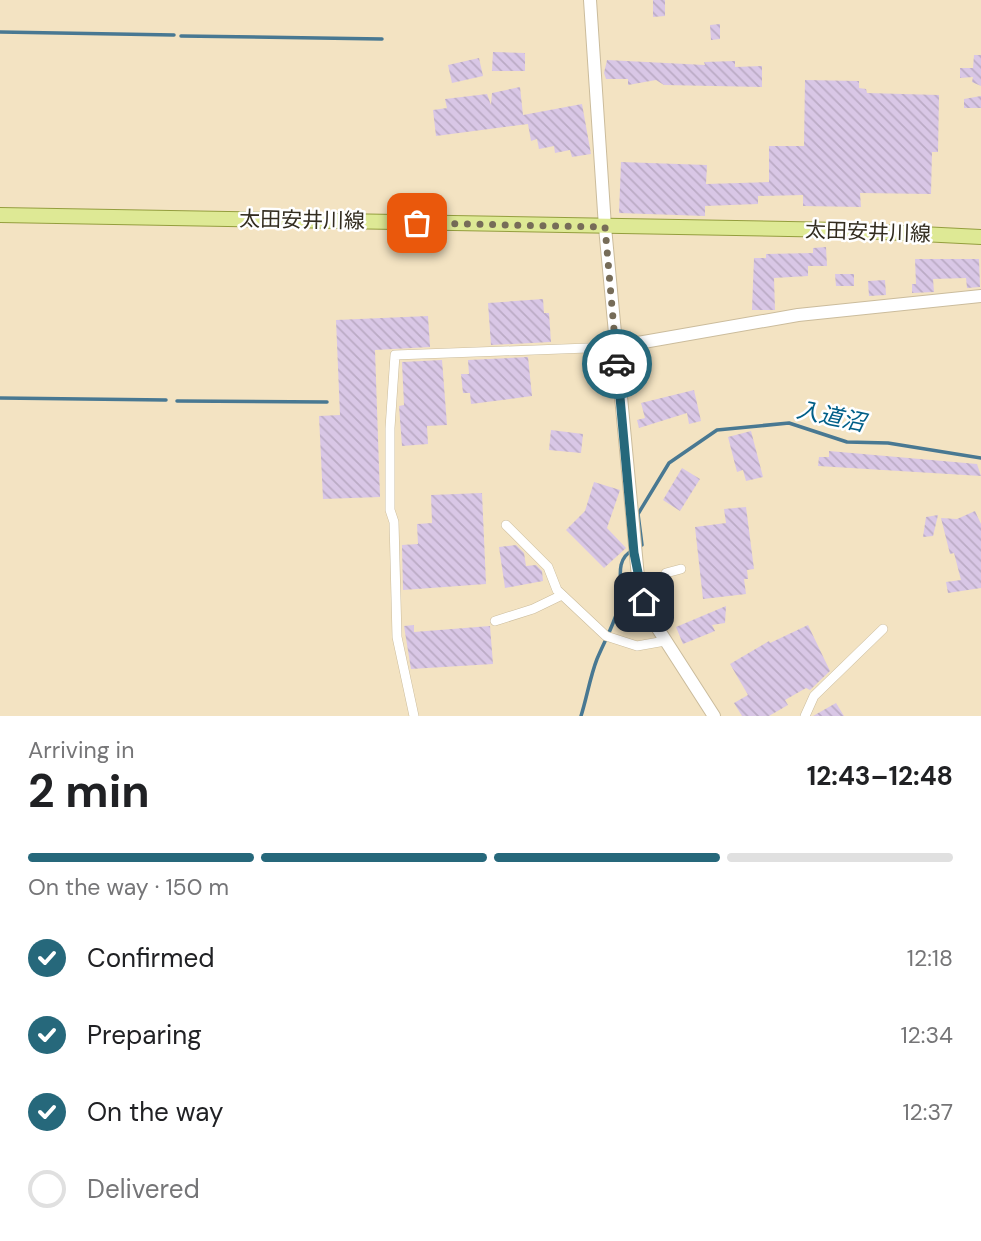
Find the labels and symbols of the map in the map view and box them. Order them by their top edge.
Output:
pin [387,193,447,253]
street label: 太田安井川線 [239,205,365,235]
street label: 太田安井川線 [805,216,931,248]
courier [582,329,652,399]
water label: 入道沼 [794,394,871,438]
pin [614,572,674,632]

